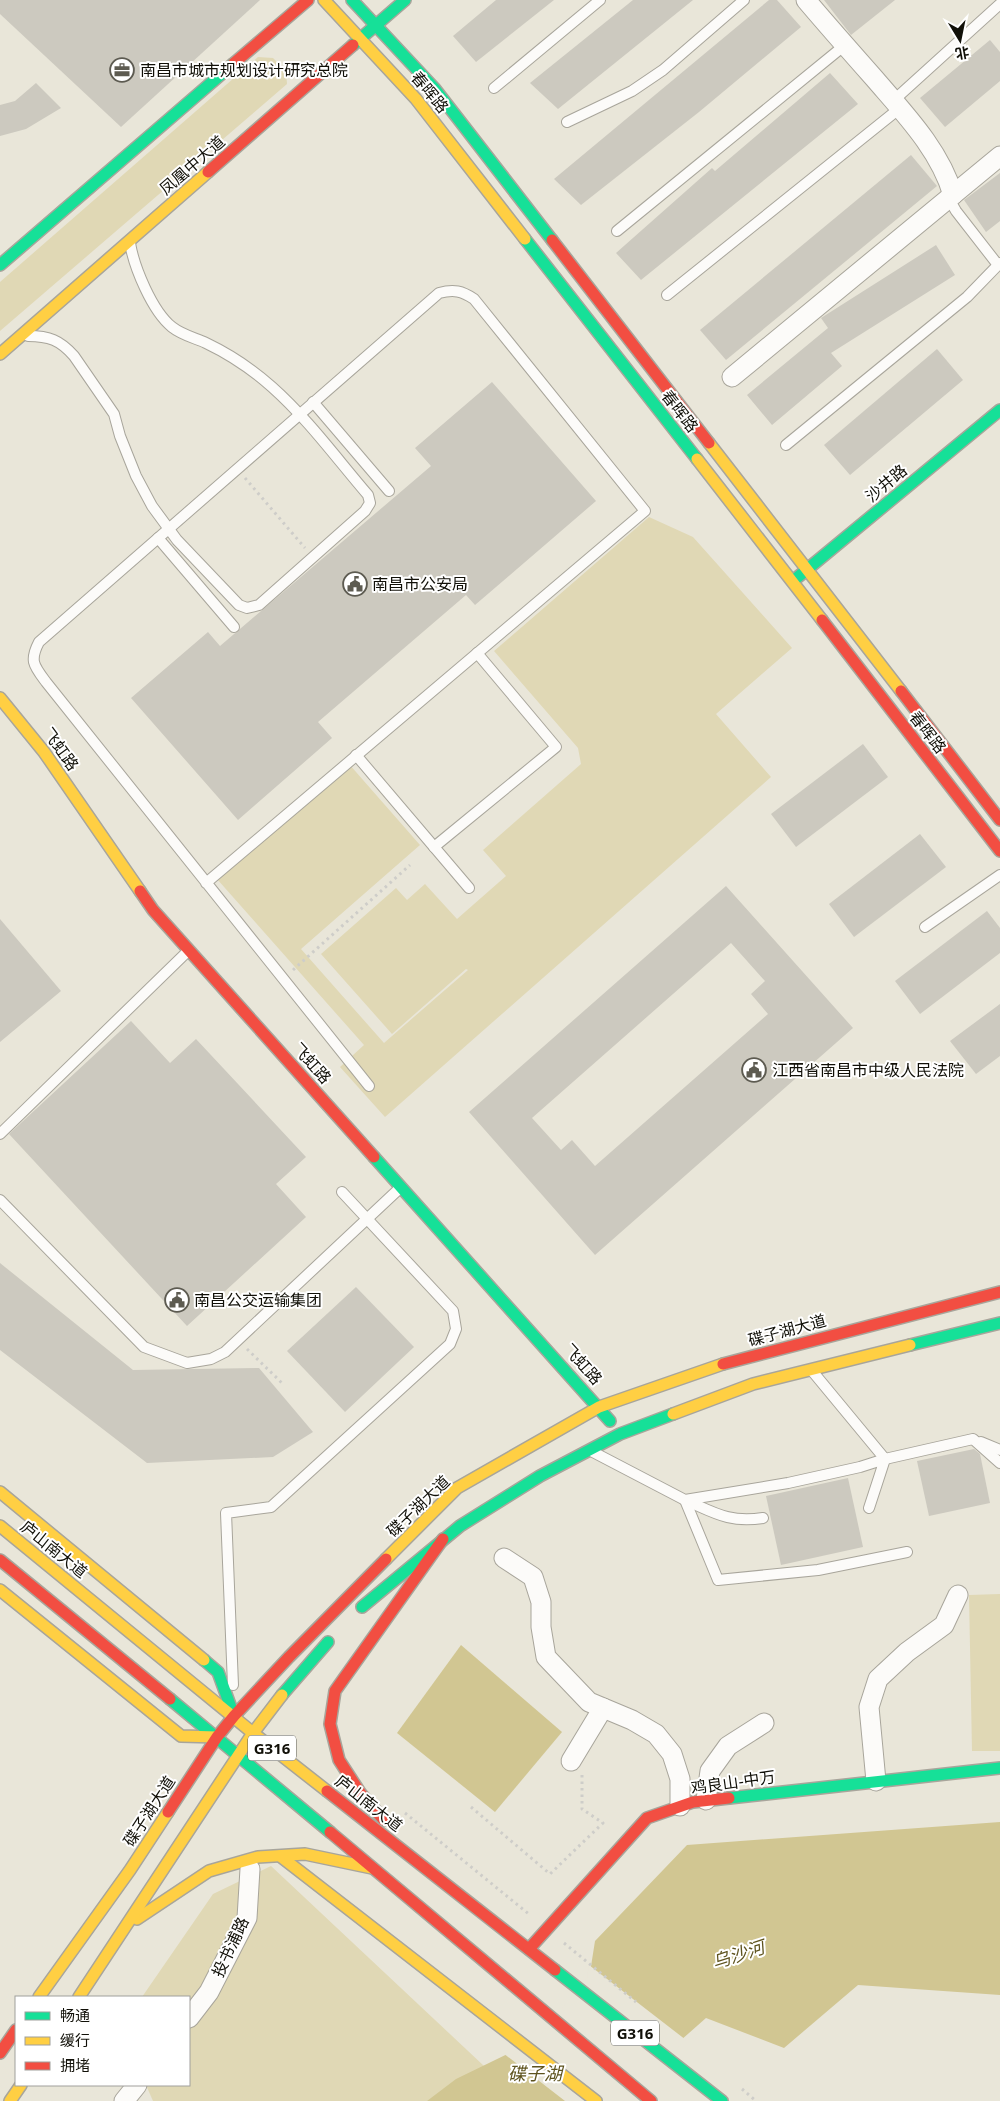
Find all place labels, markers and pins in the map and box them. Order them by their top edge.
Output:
office icon: 南昌市城市规划设计研究总院 [109,57,135,83]
place label: 南昌市城市规划设计研究总院 [140,59,348,81]
public building icon: 南昌市公安局 [342,571,368,597]
place label: 南昌市公安局 [372,573,468,595]
public building icon: 江西省南昌市中级人民法院 [741,1057,767,1083]
place label: 江西省南昌市中级人民法院 [772,1059,964,1081]
public building icon: 南昌公交运输集团 [164,1287,190,1313]
place label: 南昌公交运输集团 [194,1289,322,1311]

